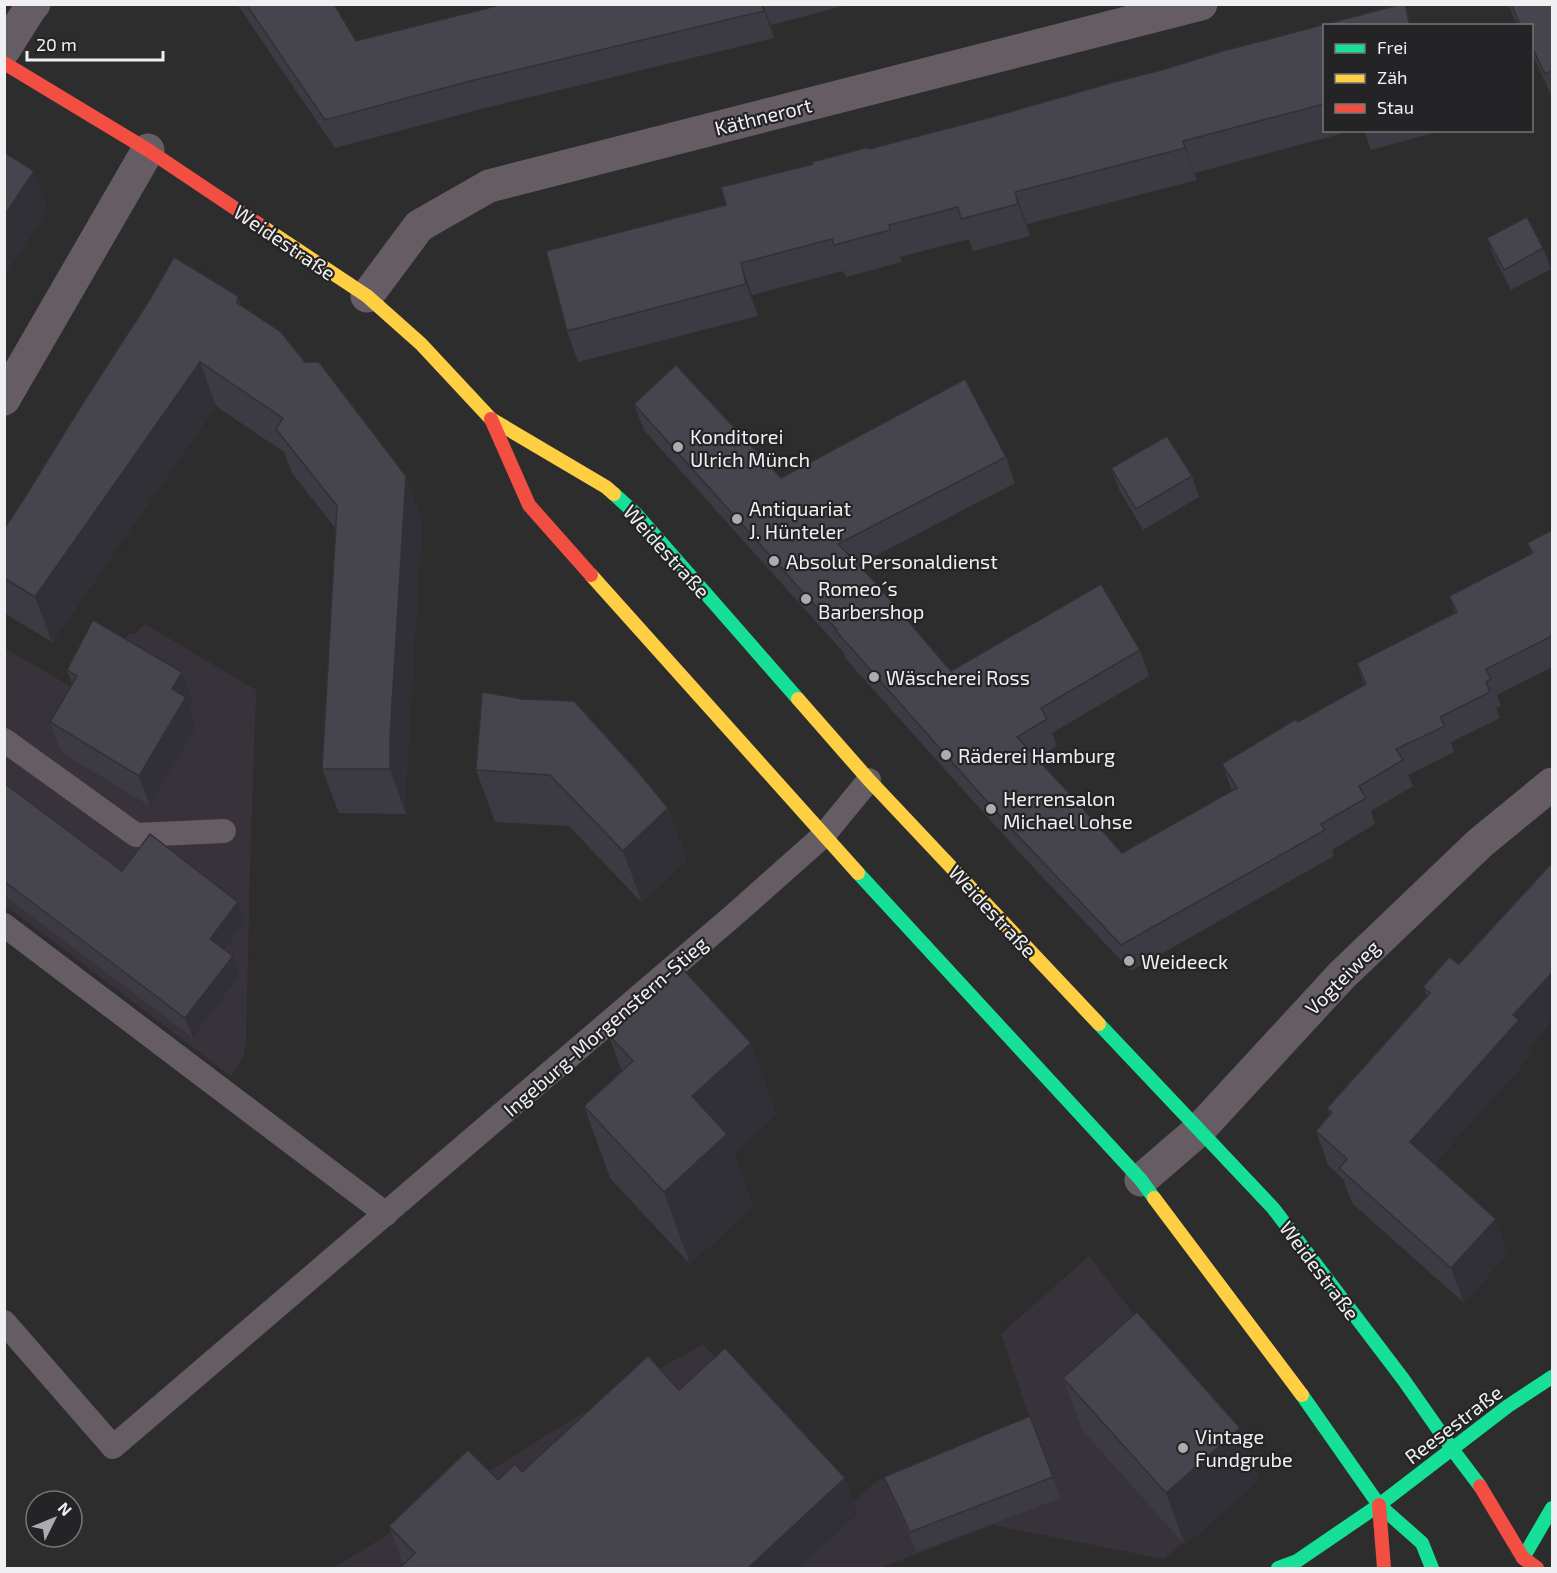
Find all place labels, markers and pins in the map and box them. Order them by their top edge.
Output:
place label: Konditorei Ulrich Münch [690,424,810,471]
marker: Konditorei Ulrich Münch [671,440,685,454]
place label: Antiquariat J. Hünteler [749,496,851,543]
marker: Antiquariat J. Hünteler [730,512,744,526]
place label: Absolut Personaldienst [786,549,998,573]
marker: Absolut Personaldienst [767,554,781,568]
place label: Romeo´s Barbershop [818,576,924,623]
marker: Romeo´s Barbershop [799,592,813,606]
place label: Wäscherei Ross [886,665,1030,689]
marker: Wäscherei Ross [867,670,881,684]
place label: Räderei Hamburg [958,743,1115,767]
marker: Räderei Hamburg [939,748,953,762]
place label: Herrensalon Michael Lohse [1003,786,1133,833]
marker: Herrensalon Michael Lohse [984,802,998,816]
place label: Weideeck [1141,949,1228,973]
marker: Weideeck [1122,954,1136,968]
place label: Vintage Fundgrube [1195,1424,1293,1471]
marker: Vintage Fundgrube [1176,1441,1190,1455]

